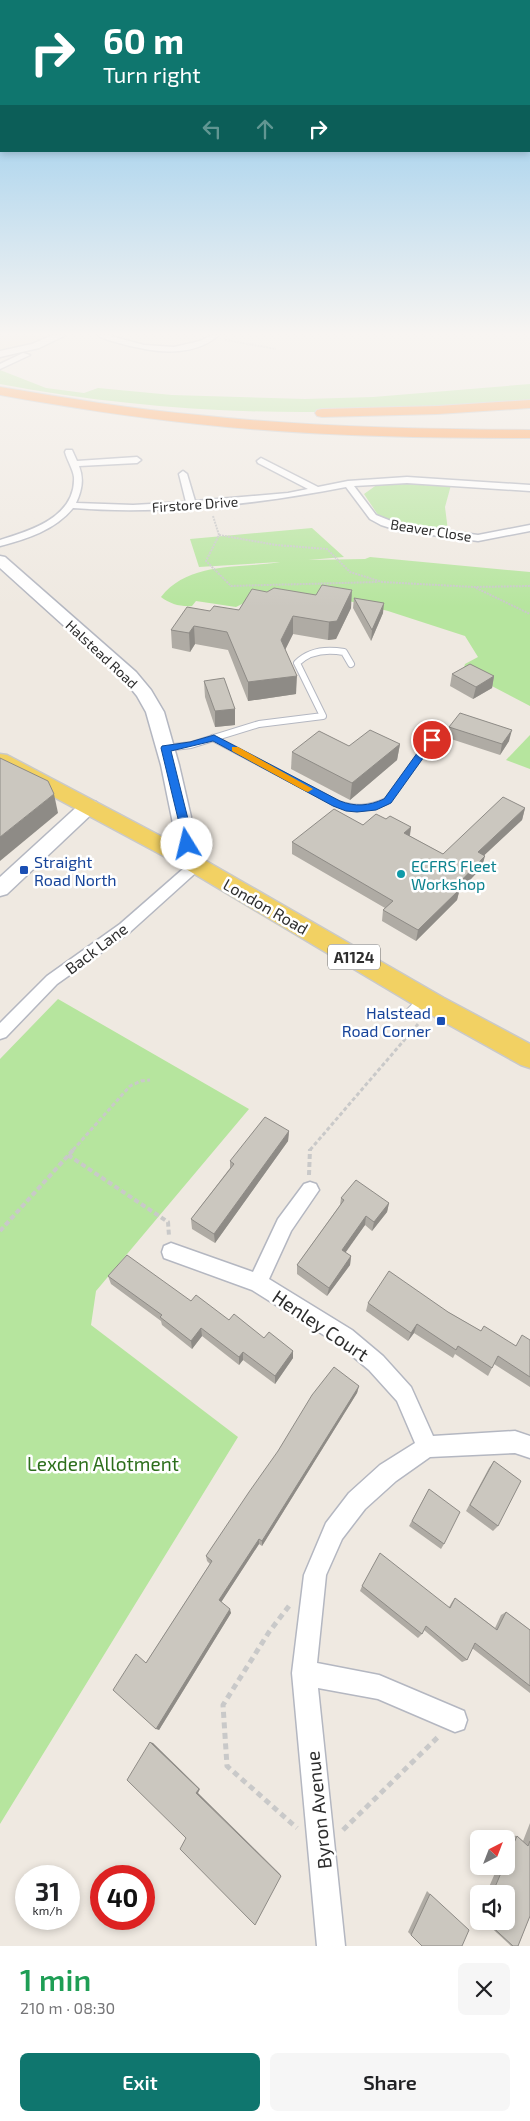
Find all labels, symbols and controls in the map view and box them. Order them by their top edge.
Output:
text: 60 m [103,19,184,61]
icon: right [20,20,85,85]
text: Turn right [103,61,201,87]
icon: left [198,115,226,143]
icon: ahead [251,115,279,143]
icon: right [304,115,332,143]
street label: Firstore Drive [151,493,239,515]
street label: Beaver Close [389,515,473,545]
street label: Halstead Road [62,616,142,692]
pin [411,719,453,761]
icon: arrive [418,726,446,754]
position arrow [160,817,212,869]
place label: Straight Road North [34,852,117,889]
place label: ECFRS Fleet Workshop [411,856,497,893]
marker: Straight Road North [18,864,30,876]
marker: ECFRS Fleet Workshop [395,868,407,880]
street label: London Road [220,874,312,938]
street label: Back Lane [61,918,131,978]
road number: A1124 [328,944,380,970]
place label: Halstead Road Corner [342,1003,432,1040]
marker: Halstead Road Corner [435,1015,447,1027]
street label: Henley Court [269,1284,373,1366]
park label: Lexden Allotment [27,1452,179,1475]
street label: Byron Avenue [300,1750,336,1870]
north arrow [470,1830,515,1875]
map controls [470,1830,515,1930]
speed limit sign: 40 [90,1865,155,1930]
text: 31 [35,1876,60,1906]
button: sound [470,1885,515,1930]
text: km/h [33,1903,62,1917]
text: 1 min [20,1961,91,1997]
button: close [458,1963,510,2015]
text: 210 m · 08:30 [20,1998,115,2017]
button: Exit [20,2053,260,2111]
button: Share [270,2053,510,2111]

